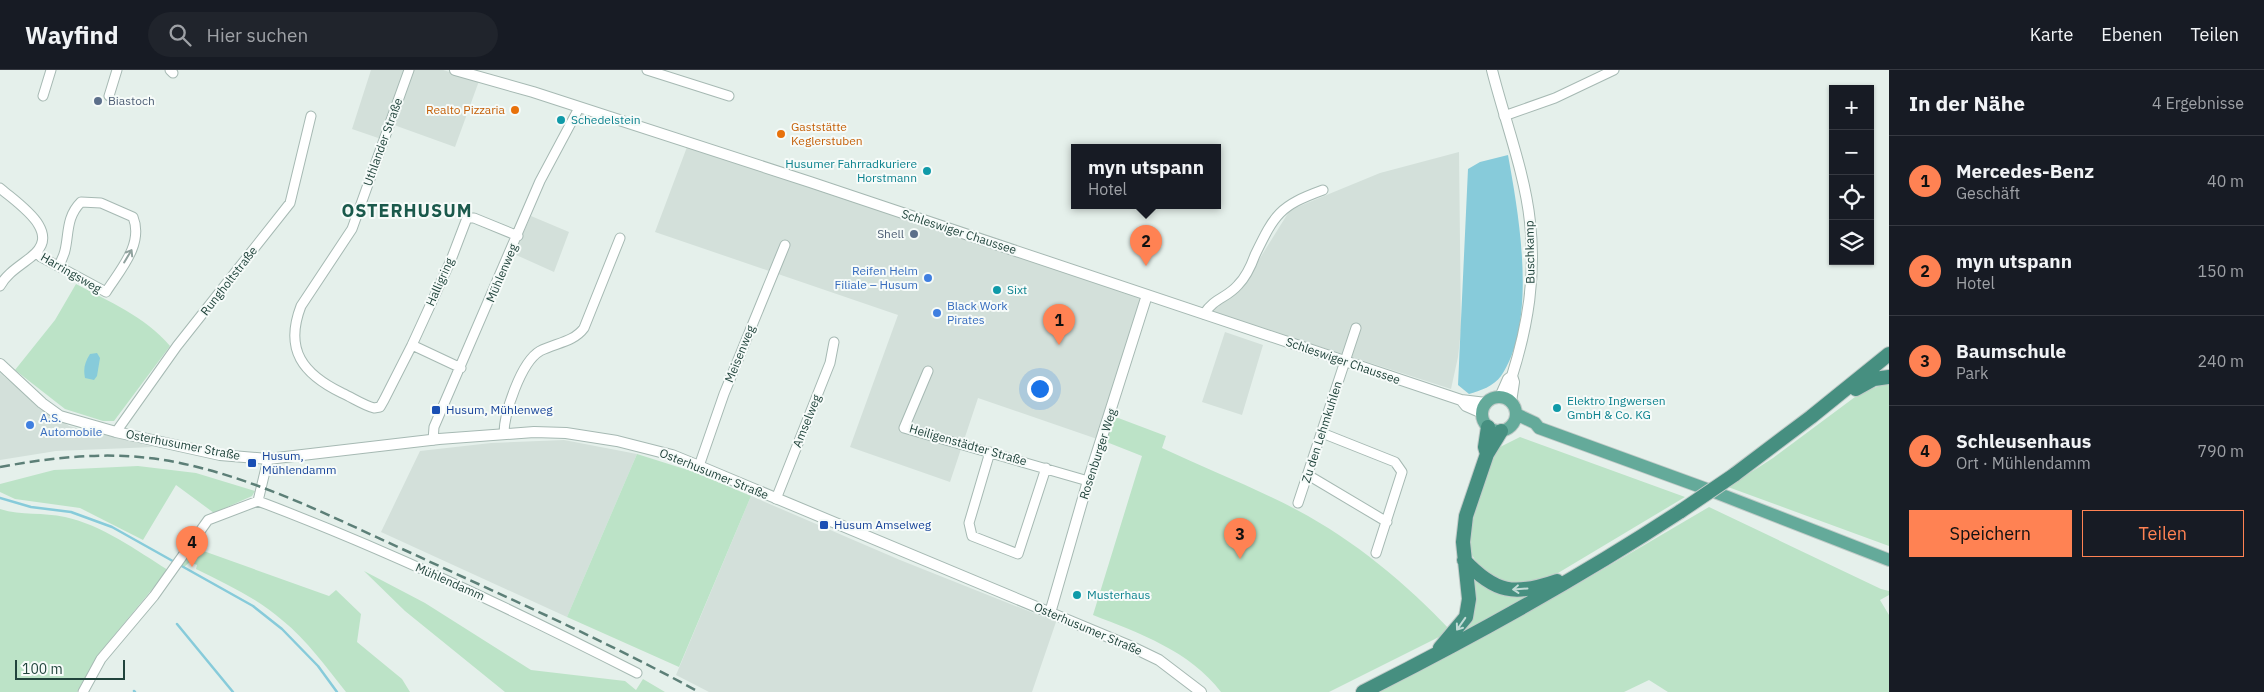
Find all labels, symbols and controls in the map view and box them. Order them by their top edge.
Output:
search box [148,12,498,57]
text: Wayfind [25,19,118,51]
icon: search [166,21,194,49]
text: Hier suchen [206,23,308,47]
text: Karte [2030,23,2073,46]
text: Ebenen [2101,23,2162,46]
text: Teilen [2190,23,2239,46]
map controls [1829,85,1874,265]
button: + [1829,85,1874,130]
text: In der Nähe [1909,89,2025,117]
place label: Biastoch [108,93,155,108]
text: 4 Ergebnisse [2152,93,2244,113]
marker: Biastoch [92,95,104,107]
street label: Uthlander Straße [360,95,406,188]
place label: Realto Pizzaria [426,102,506,117]
marker: Realto Pizzaria [509,104,521,116]
place label: Schedelstein [571,112,641,127]
marker: Schedelstein [555,114,567,126]
place label: Gaststätte Keglerstuben [791,119,863,148]
marker: Gaststätte Keglerstuben [775,128,787,140]
button: − [1829,130,1874,175]
popup [1071,144,1221,209]
text: myn utspann [1088,155,1204,179]
place label: Husumer Fahrradkuriere Horstmann [785,156,917,185]
text: Mercedes-Benz [1956,159,2094,183]
marker: Husumer Fahrradkuriere Horstmann [921,165,933,177]
text: 1 [1920,171,1930,191]
text: 40 m [2207,171,2244,191]
button: locate [1829,175,1874,220]
text: Hotel [1088,179,1127,199]
text: Geschäft [1956,183,2020,203]
district label: OSTERHUSUM [341,199,473,222]
street label: Schleswiger Chaussee [900,206,1019,257]
street label: Buschkamp [1521,220,1538,284]
button: layers [1829,220,1874,265]
pin: 2 [1130,225,1162,266]
place label: Shell [877,226,904,241]
marker: Shell [908,228,920,240]
street label: Mühlenweg [483,241,521,304]
street label: Rungholtstraße [197,243,261,318]
street label: Harringsweg [38,249,105,296]
text: myn utspann [1956,249,2072,273]
one-way arrow [123,250,133,264]
street label: Halligring [422,255,457,308]
text: 2 [1920,261,1930,281]
text: 150 m [2197,261,2244,281]
place label: Reifen Helm Filiale – Husum [835,263,918,292]
marker: Reifen Helm Filiale – Husum [922,272,934,284]
text: Hotel [1956,273,1995,293]
place label: Sixt [1007,282,1027,297]
marker: Sixt [991,284,1003,296]
place label: Black Work Pirates [947,298,1008,327]
pin: 1 [1043,304,1075,345]
marker: Black Work Pirates [931,307,943,319]
street label: Meisenweg [721,322,758,385]
street label: Schleswiger Chaussee [1284,334,1403,387]
text: Baumschule [1956,339,2066,363]
text: 3 [1920,351,1930,371]
text: 240 m [2197,351,2244,371]
text: Park [1956,363,1988,383]
your location [1027,376,1053,402]
street label: Zu den Lehmkuhlen [1298,379,1345,485]
street label: Amselweg [789,391,824,450]
place label: Elektro Ingwersen GmbH & Co. KG [1567,393,1666,422]
place label: Husum, Mühlenweg [446,402,553,417]
marker: Elektro Ingwersen GmbH & Co. KG [1551,402,1563,414]
marker: Husum, Mühlenweg [430,404,442,416]
street label: Rosenburger Weg [1076,406,1120,501]
place label: A.S. Automobile [40,410,103,439]
marker: A.S. Automobile [24,419,36,431]
street label: Heiligenstädter Straße [908,421,1029,469]
street label: Osterhusumer Straße [125,426,242,463]
text: Schleusenhaus [1956,429,2091,453]
text: 4 [1920,441,1930,461]
text: 790 m [2197,441,2244,461]
street label: Osterhusumer Straße [657,445,771,502]
place label: Husum, Mühlendamm [262,448,336,477]
text: Ort · Mühlendamm [1956,453,2091,473]
marker: Husum, Mühlendamm [246,457,258,469]
button: Speichern [1909,510,2072,557]
button: Teilen [2082,510,2244,557]
place label: Husum Amselweg [834,517,932,532]
pin: 3 [1224,518,1256,559]
marker: Husum Amselweg [818,519,830,531]
pin: 4 [176,526,208,567]
street label: Mühlendamm [413,560,487,604]
one-way arrow [1512,584,1528,593]
place label: Musterhaus [1087,587,1151,602]
marker: Musterhaus [1071,589,1083,601]
street label: Osterhusumer Straße [1032,599,1145,658]
one-way arrow [1456,617,1466,631]
scale bar [15,657,125,680]
text: 100 m [22,660,63,678]

